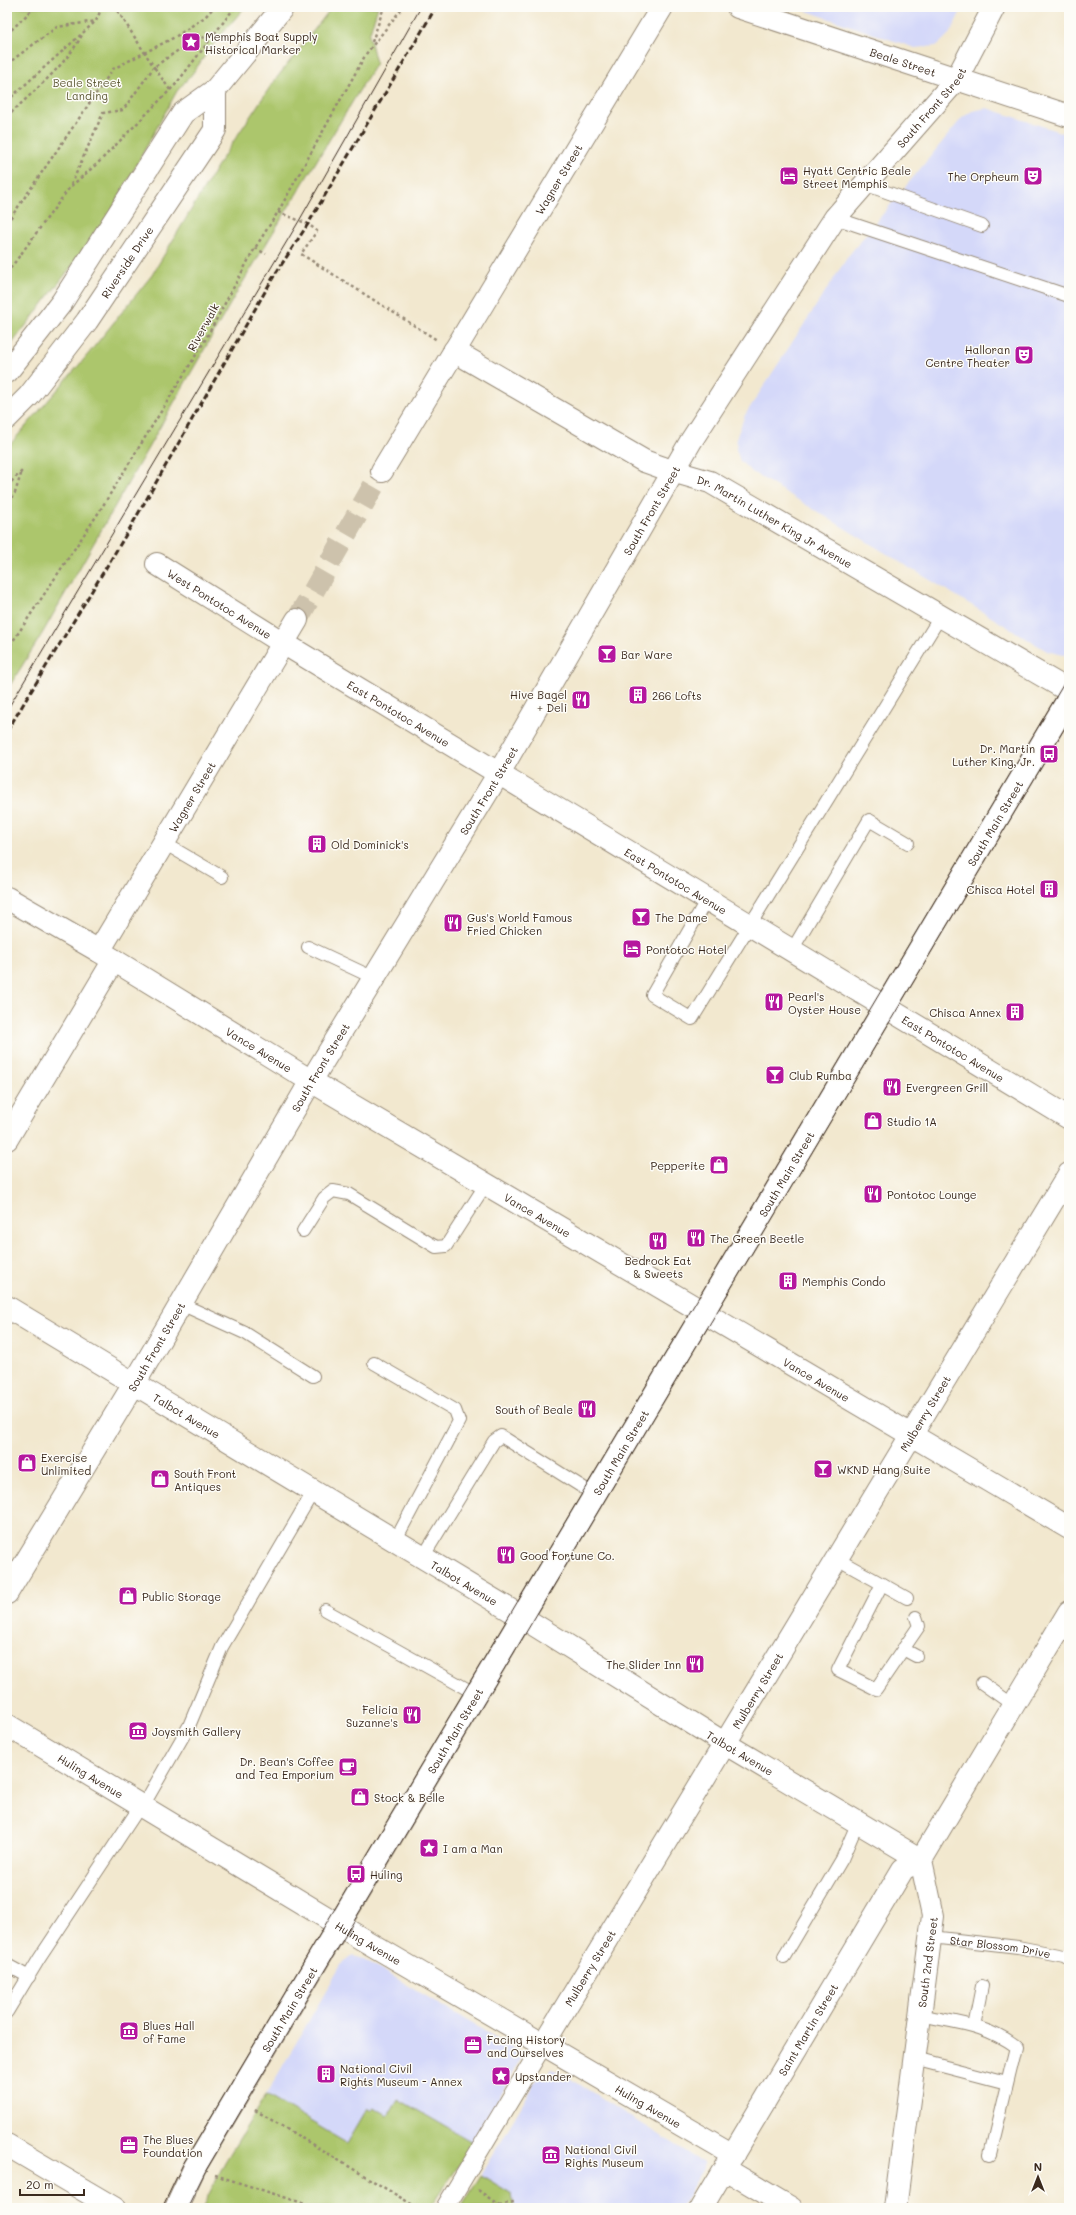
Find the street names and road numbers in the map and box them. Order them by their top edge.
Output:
street label: Beale Street [868,44,938,79]
street label: South Front Street [893,64,969,151]
street label: Wagner Street [531,141,585,217]
street label: Riverside Drive [97,223,156,301]
street label: Riverwalk [184,300,222,354]
street label: South Front Street [619,462,683,558]
street label: Dr. Martin Luther King Jr Avenue [695,471,856,571]
street label: West Pontotoc Avenue [165,565,275,642]
street label: East Pontotoc Avenue [345,676,453,750]
street label: South Front Street [456,743,521,837]
street label: Wagner Street [164,758,218,835]
street label: South Main Street [963,777,1026,869]
street label: East Pontotoc Avenue [622,844,730,917]
street label: East Pontotoc Avenue [899,1011,1008,1085]
street label: South Front Street [287,1020,352,1114]
street label: Vance Avenue [223,1023,295,1075]
street label: South Main Street [755,1128,817,1219]
street label: Vance Avenue [501,1189,574,1240]
street label: South Front Street [124,1299,188,1394]
street label: Vance Avenue [781,1354,853,1405]
street label: Mulberry Street [896,1372,954,1454]
street label: Talbot Avenue [151,1389,223,1441]
street label: South Main Street [589,1406,652,1498]
street label: Talbot Avenue [428,1556,501,1608]
street label: Mulberry Street [728,1649,786,1731]
street label: South Main Street [423,1685,486,1776]
street label: Talbot Avenue [704,1727,777,1779]
street label: Huling Avenue [55,1750,127,1801]
street label: South 2nd Street [914,1916,940,2008]
street label: Huling Avenue [333,1917,404,1968]
street label: Mulberry Street [561,1927,618,2009]
street label: Star Blossom Drive [949,1932,1052,1961]
street label: South Main Street [258,1963,320,2055]
street label: Saint Martin Street [774,1980,841,2078]
street label: Huling Avenue [613,2081,684,2131]

